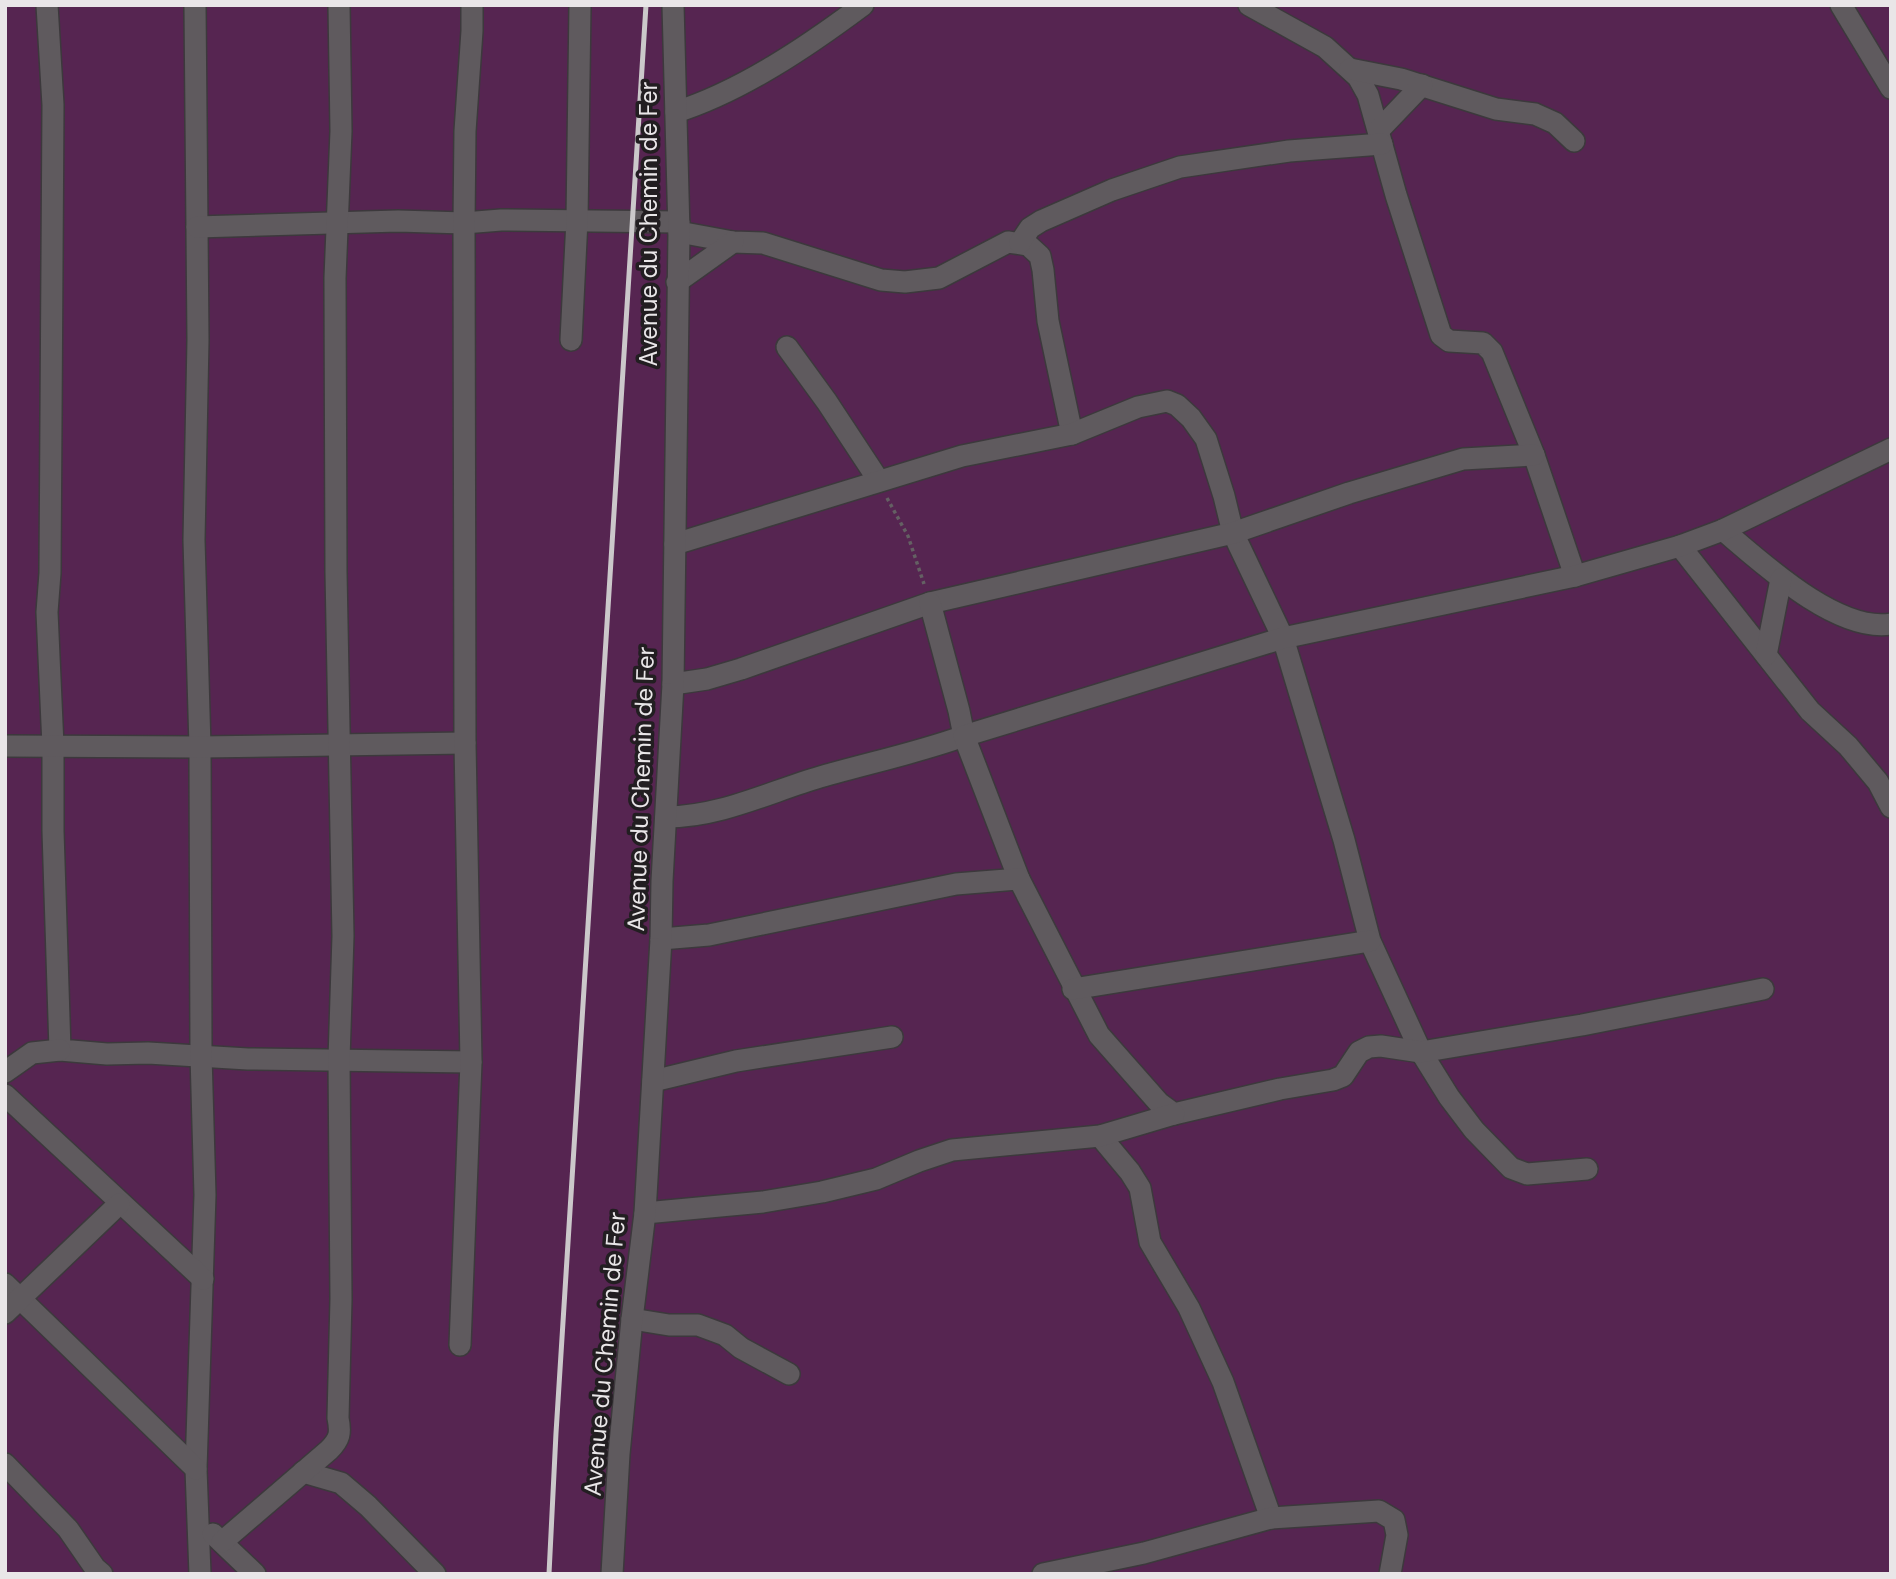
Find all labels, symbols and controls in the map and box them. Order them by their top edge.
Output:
street label: Avenue du Chemin de Fer [633,81,664,366]
street label: Avenue du Chemin de Fer [620,646,661,932]
street label: Avenue du Chemin de Fer [577,1211,632,1497]

